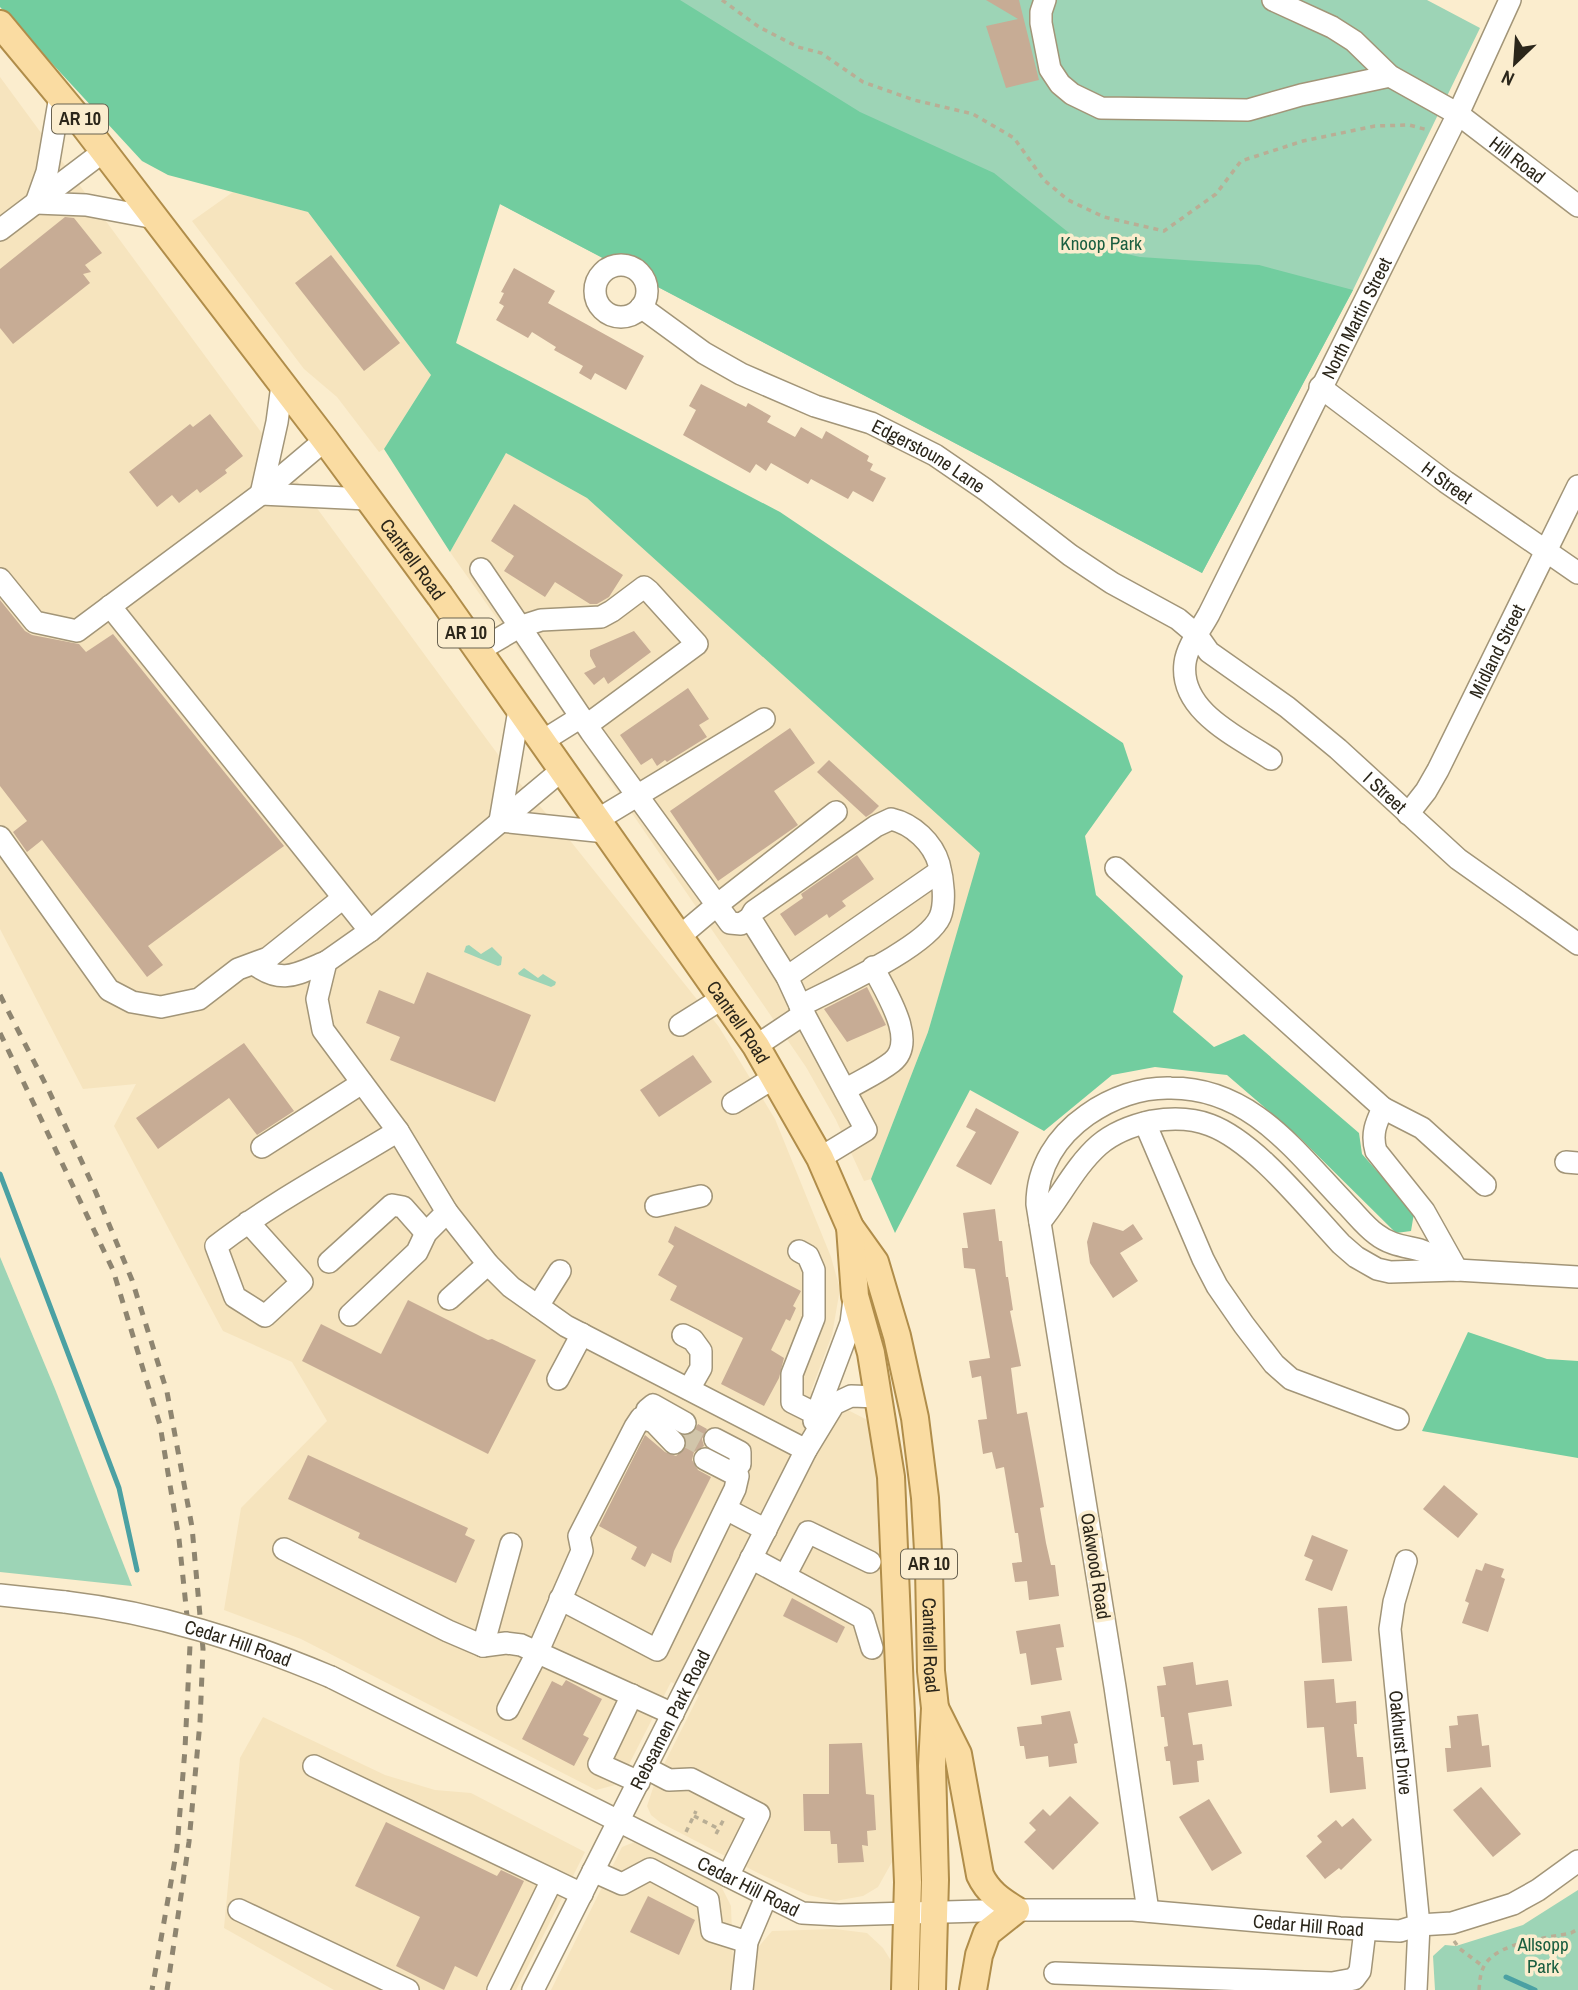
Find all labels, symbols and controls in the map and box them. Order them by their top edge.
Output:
north arrow [1480,28,1550,98]
text: N [1497,64,1518,93]
road number: AR 10 [52,104,108,134]
street label: Hill Road [1484,130,1551,189]
park label: Knoop Park [1060,230,1142,256]
street label: North Martin Street [1315,252,1398,383]
street label: Edgerstoune Lane [867,413,991,499]
street label: H Street [1416,455,1478,510]
street label: Cantrell Road [374,513,452,605]
street label: Midland Street [1463,599,1531,702]
road number: AR 10 [438,618,494,648]
street label: I Street [1358,766,1413,819]
street label: Cantrell Road [701,975,776,1068]
street label: Oakwood Road [1075,1511,1117,1621]
road number: AR 10 [901,1549,957,1578]
street label: Cantrell Road [917,1597,946,1694]
street label: Cedar Hill Road [182,1613,295,1673]
street label: Rebsamen Park Road [623,1645,716,1794]
street label: Oakhurst Drive [1383,1689,1419,1796]
street label: Cedar Hill Road [693,1850,804,1923]
street label: Cedar Hill Road [1252,1907,1364,1942]
park label: Allsopp Park [1516,1931,1569,1979]

